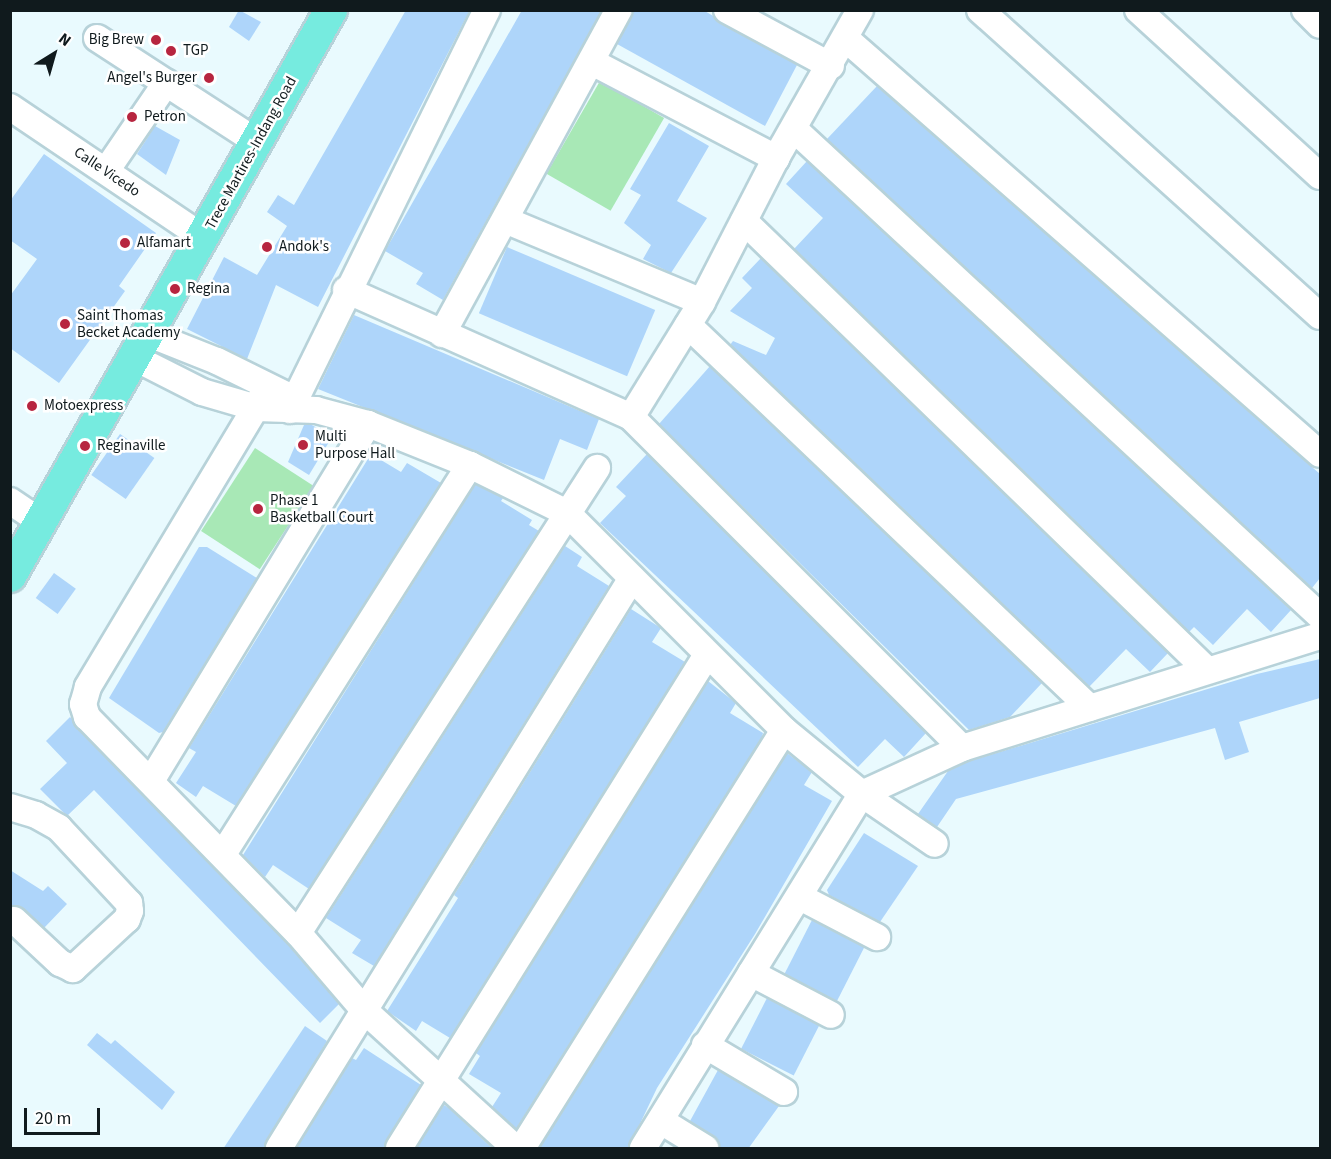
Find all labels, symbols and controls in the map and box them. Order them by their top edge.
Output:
north arrow [24,24,84,84]
text: N [54,28,76,52]
place label: Big Brew [89,31,144,49]
marker: Big Brew [149,33,163,47]
place label: TGP [183,42,208,60]
marker: TGP [164,44,178,58]
place label: Angel's Burger [107,69,197,87]
marker: Angel's Burger [202,71,216,85]
street label: Trece Martires-Indang Road [201,73,301,233]
place label: Petron [144,108,186,126]
marker: Petron [125,110,139,124]
street label: Calle Vicedo [70,143,144,201]
place label: Alfamart [137,234,191,252]
marker: Alfamart [118,236,132,250]
place label: Andok's [279,238,329,256]
marker: Andok's [260,240,274,254]
place label: Regina [187,280,230,298]
marker: Regina [168,282,182,296]
place label: Saint Thomas Becket Academy [77,306,180,341]
marker: Saint Thomas Becket Academy [58,317,72,331]
place label: Motoexpress [44,397,123,415]
marker: Motoexpress [25,399,39,413]
place label: Multi Purpose Hall [315,427,395,462]
place label: Reginaville [97,437,165,455]
marker: Multi Purpose Hall [296,438,310,452]
marker: Reginaville [78,439,92,453]
place label: Phase 1 Basketball Court [270,491,374,526]
marker: Phase 1 Basketball Court [251,502,265,516]
scale bar [27,1096,104,1134]
text: 20 m [35,1106,71,1131]

